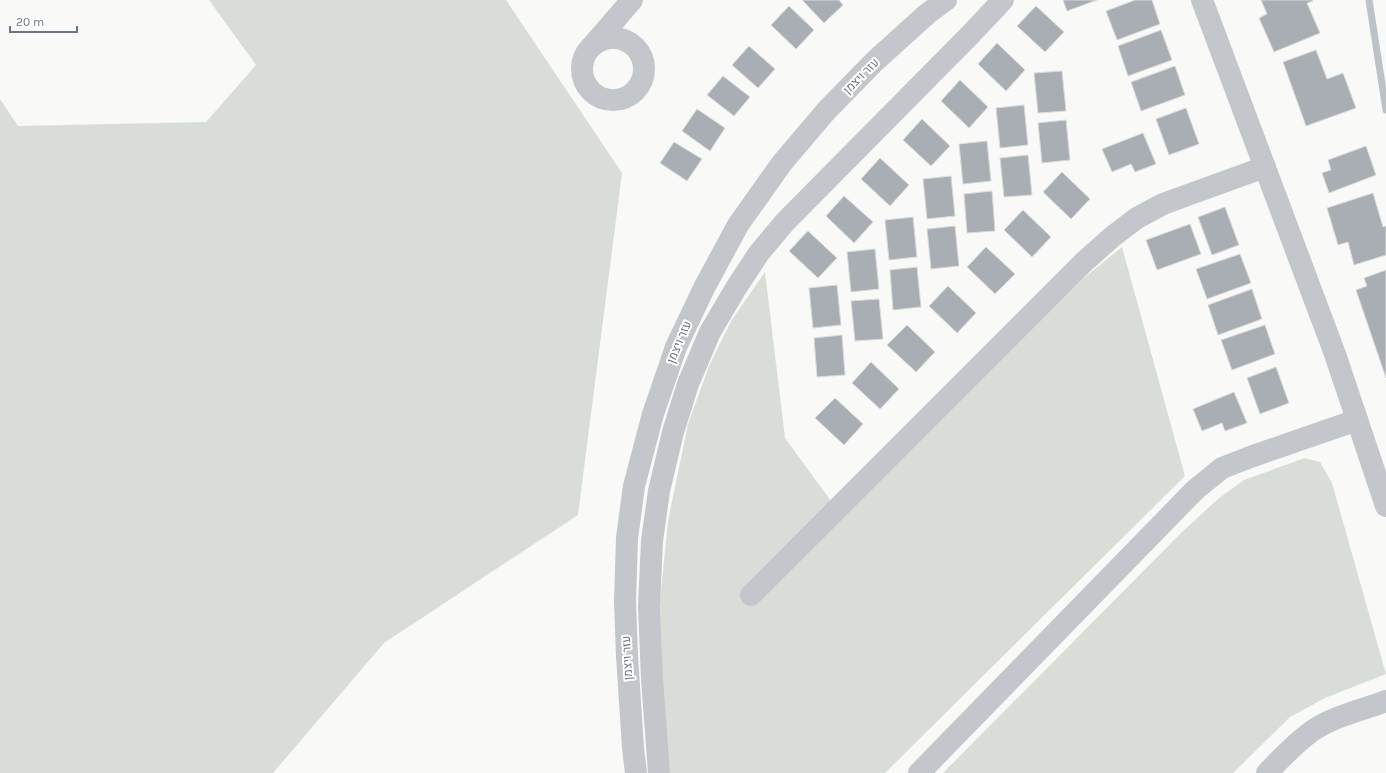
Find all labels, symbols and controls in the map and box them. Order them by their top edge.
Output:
scale bar [10,8,77,34]
text: 20 m [16,15,44,29]
street label: עזר ויצמן [840,55,882,97]
street label: עזר ויצמן [664,319,694,365]
street label: עזר ויצמן [619,635,635,681]

